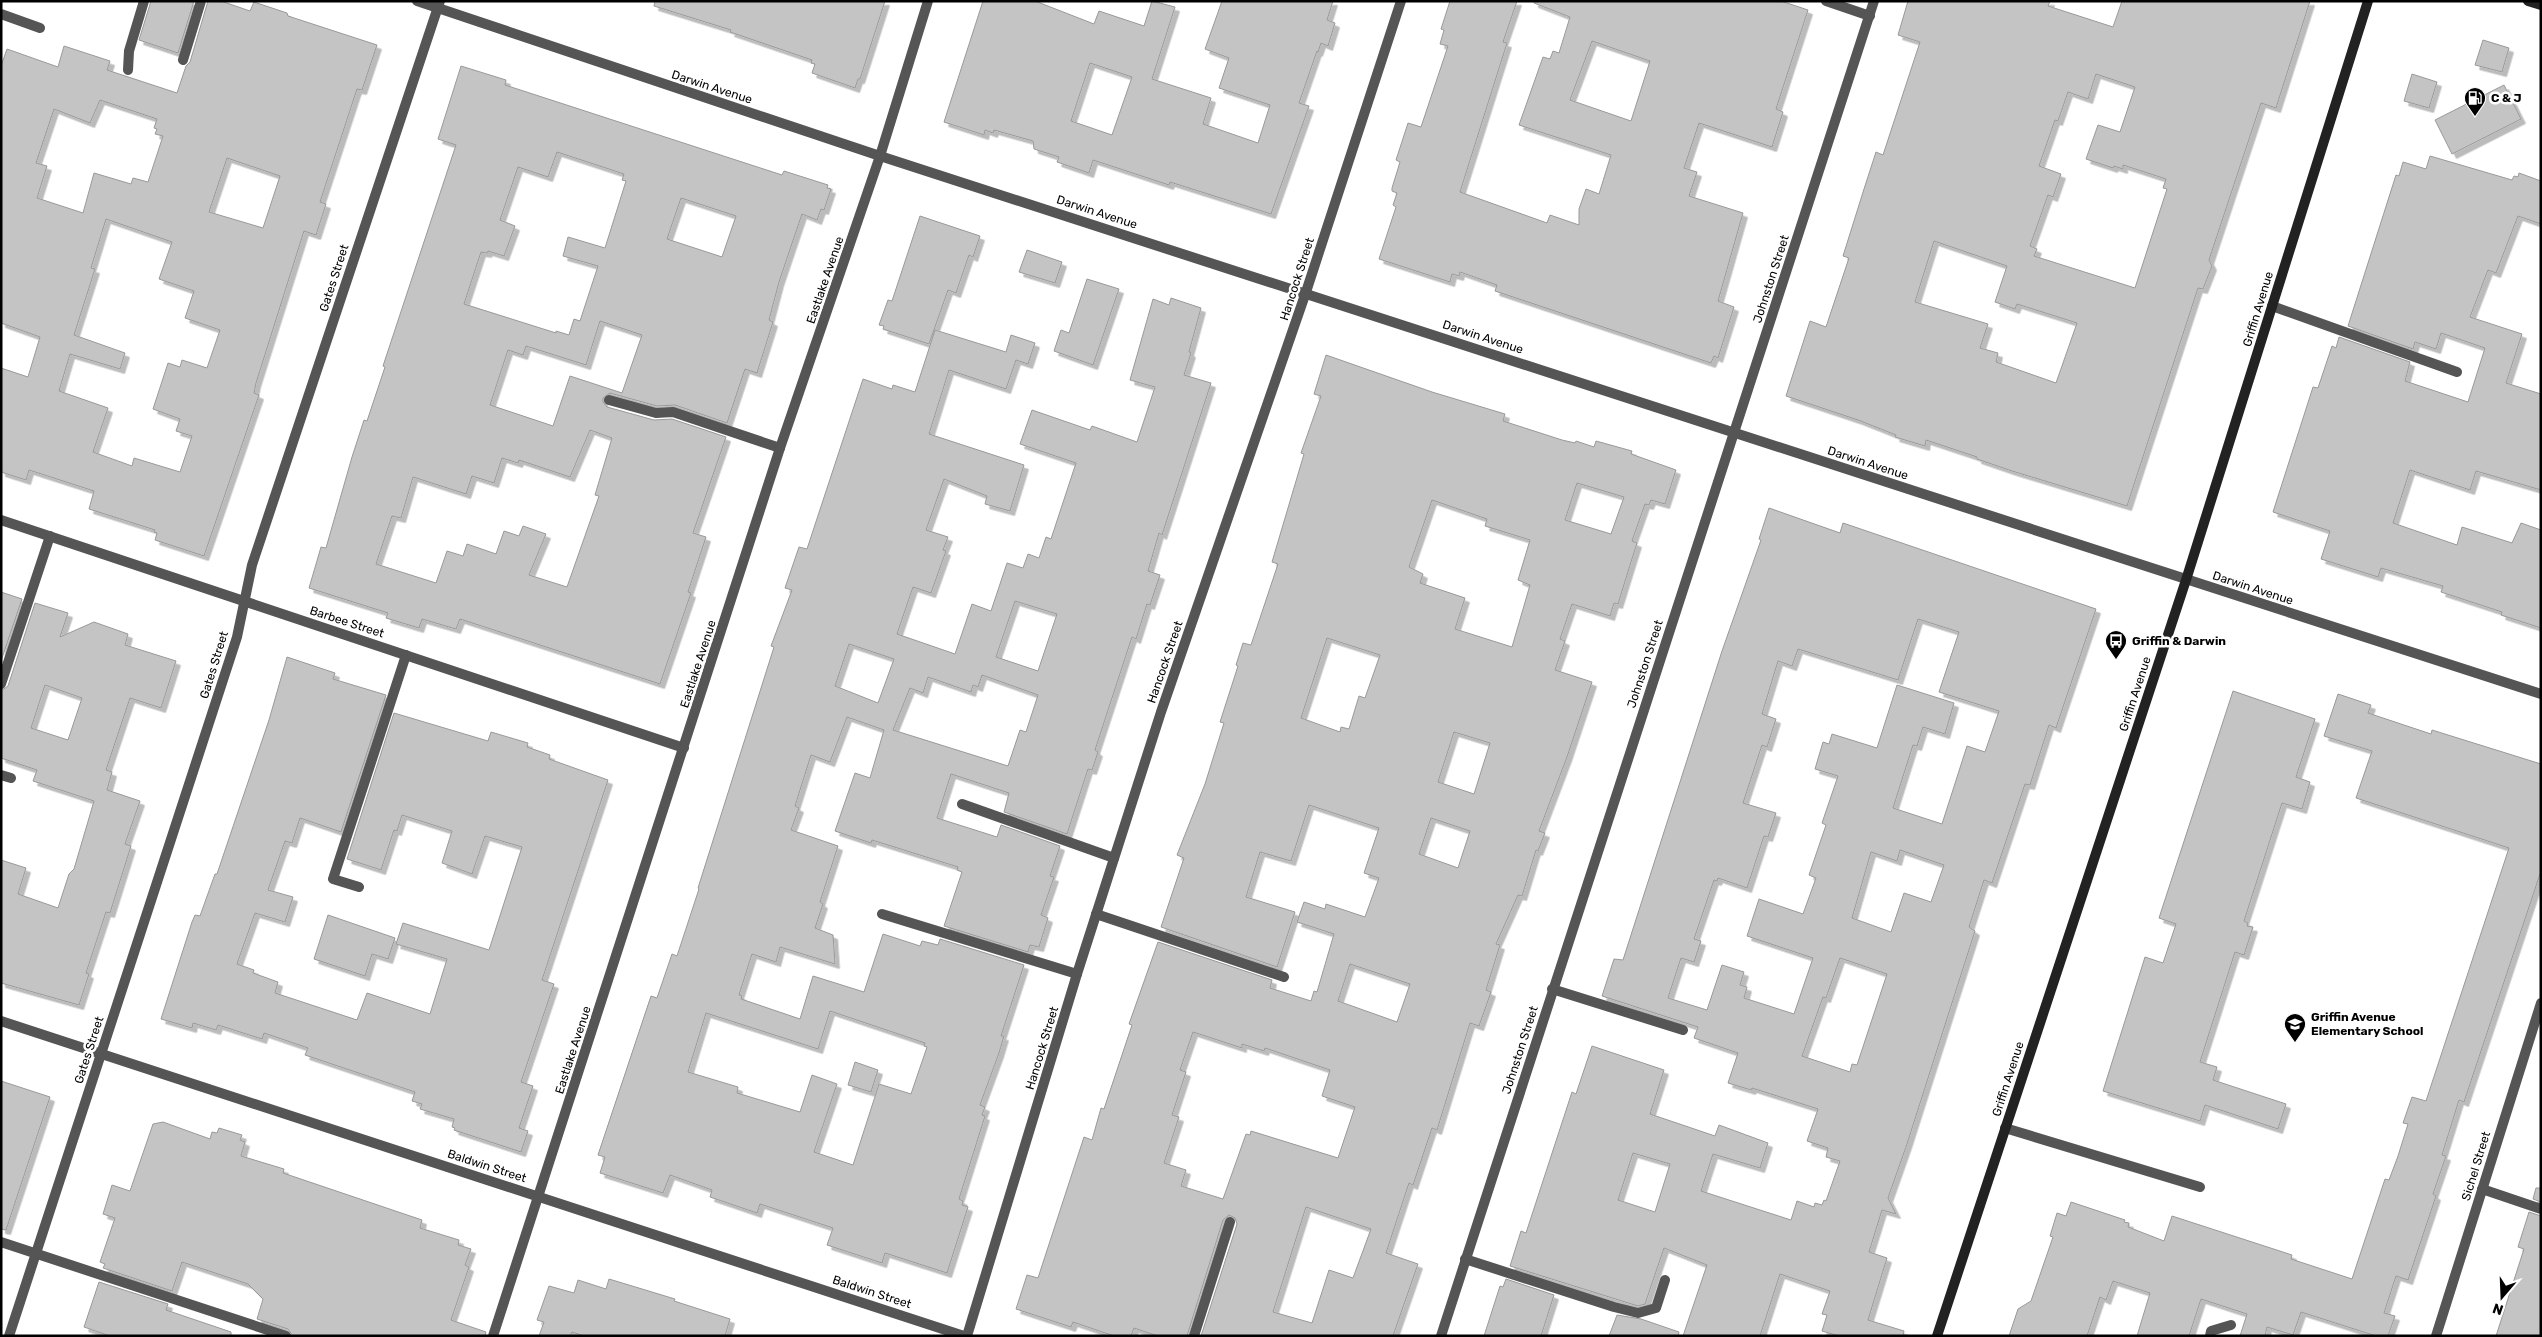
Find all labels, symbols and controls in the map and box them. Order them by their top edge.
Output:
street label: Darwin Avenue [670,67,754,107]
fuel station icon: C & J [2463,86,2487,117]
place label: C & J [2491,91,2522,105]
street label: Darwin Avenue [1055,192,1139,232]
street label: Johnston Street [1750,233,1792,325]
street label: Eastlake Avenue [803,234,847,326]
street label: Hancock Street [1277,236,1317,322]
street label: Gates Street [317,242,352,313]
street label: Griffin Avenue [2240,269,2276,348]
street label: Darwin Avenue [1441,317,1525,357]
street label: Darwin Avenue [1826,443,1910,483]
street label: Darwin Avenue [2211,568,2295,608]
street label: Barbee Street [308,603,386,641]
street label: Eastlake Avenue [677,618,719,710]
street label: Johnston Street [1624,618,1666,710]
street label: Hancock Street [1144,619,1186,705]
street label: Gates Street [197,629,231,700]
bus stop icon: Griffin & Darwin [2104,629,2128,660]
place label: Griffin & Darwin [2132,634,2226,648]
street label: Griffin Avenue [2116,655,2154,733]
street label: Eastlake Avenue [552,1004,594,1096]
street label: Hancock Street [1023,1004,1061,1091]
street label: Johnston Street [1499,1004,1541,1096]
place label: Griffin Avenue Elementary School [2311,1010,2423,1038]
school or university icon: Griffin Avenue Elementary School [2283,1012,2307,1043]
street label: Gates Street [72,1014,107,1085]
street label: Griffin Avenue [1989,1040,2027,1118]
street label: Sichel Street [2459,1129,2493,1202]
street label: Baldwin Street [446,1147,529,1185]
north arrow [2477,1272,2527,1322]
street label: Baldwin Street [831,1273,914,1311]
text: N [2490,1299,2505,1318]

